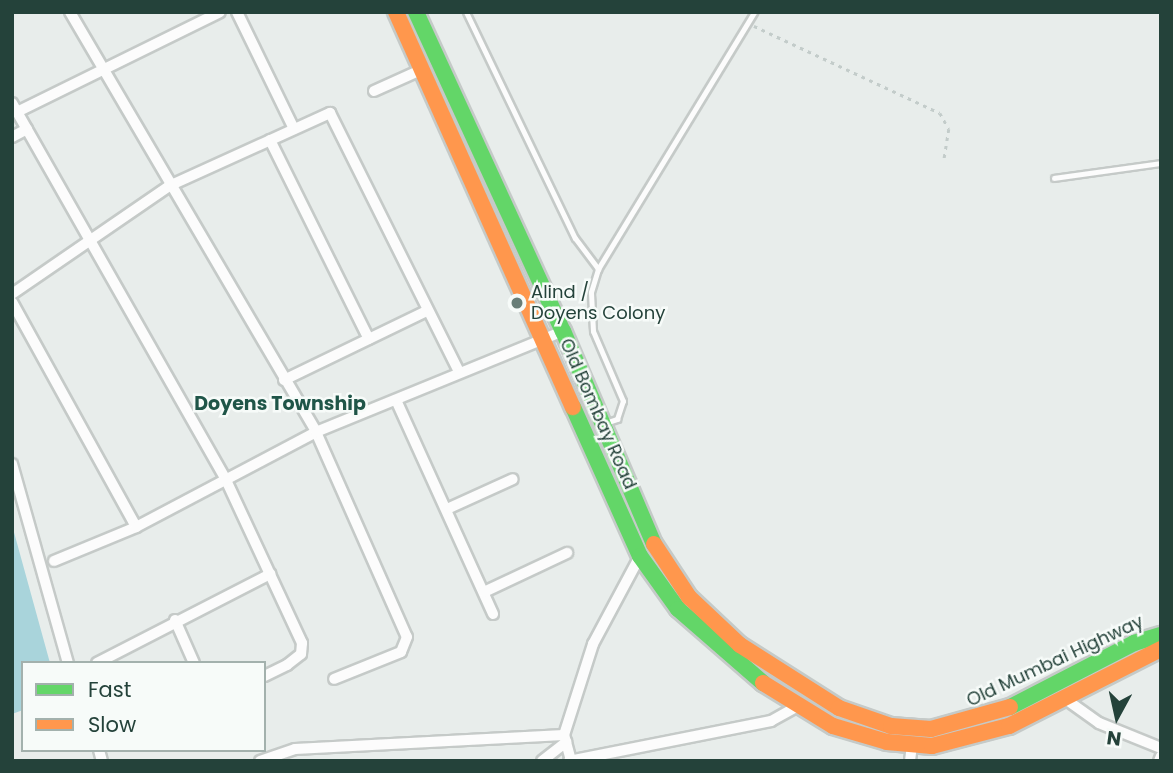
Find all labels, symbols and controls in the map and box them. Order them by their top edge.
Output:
place label: Alind / Doyens Colony [531,282,665,324]
marker: Alind / Doyens Colony [509,295,525,311]
street label: Old Bombay Road [555,335,641,493]
district label: Doyens Township [194,393,366,415]
street label: Old Mumbai Highway [963,611,1147,711]
legend [21,661,266,752]
text: Fast [88,675,131,704]
north arrow [1082,682,1152,752]
text: Slow [88,710,136,739]
text: N [1105,724,1123,753]

